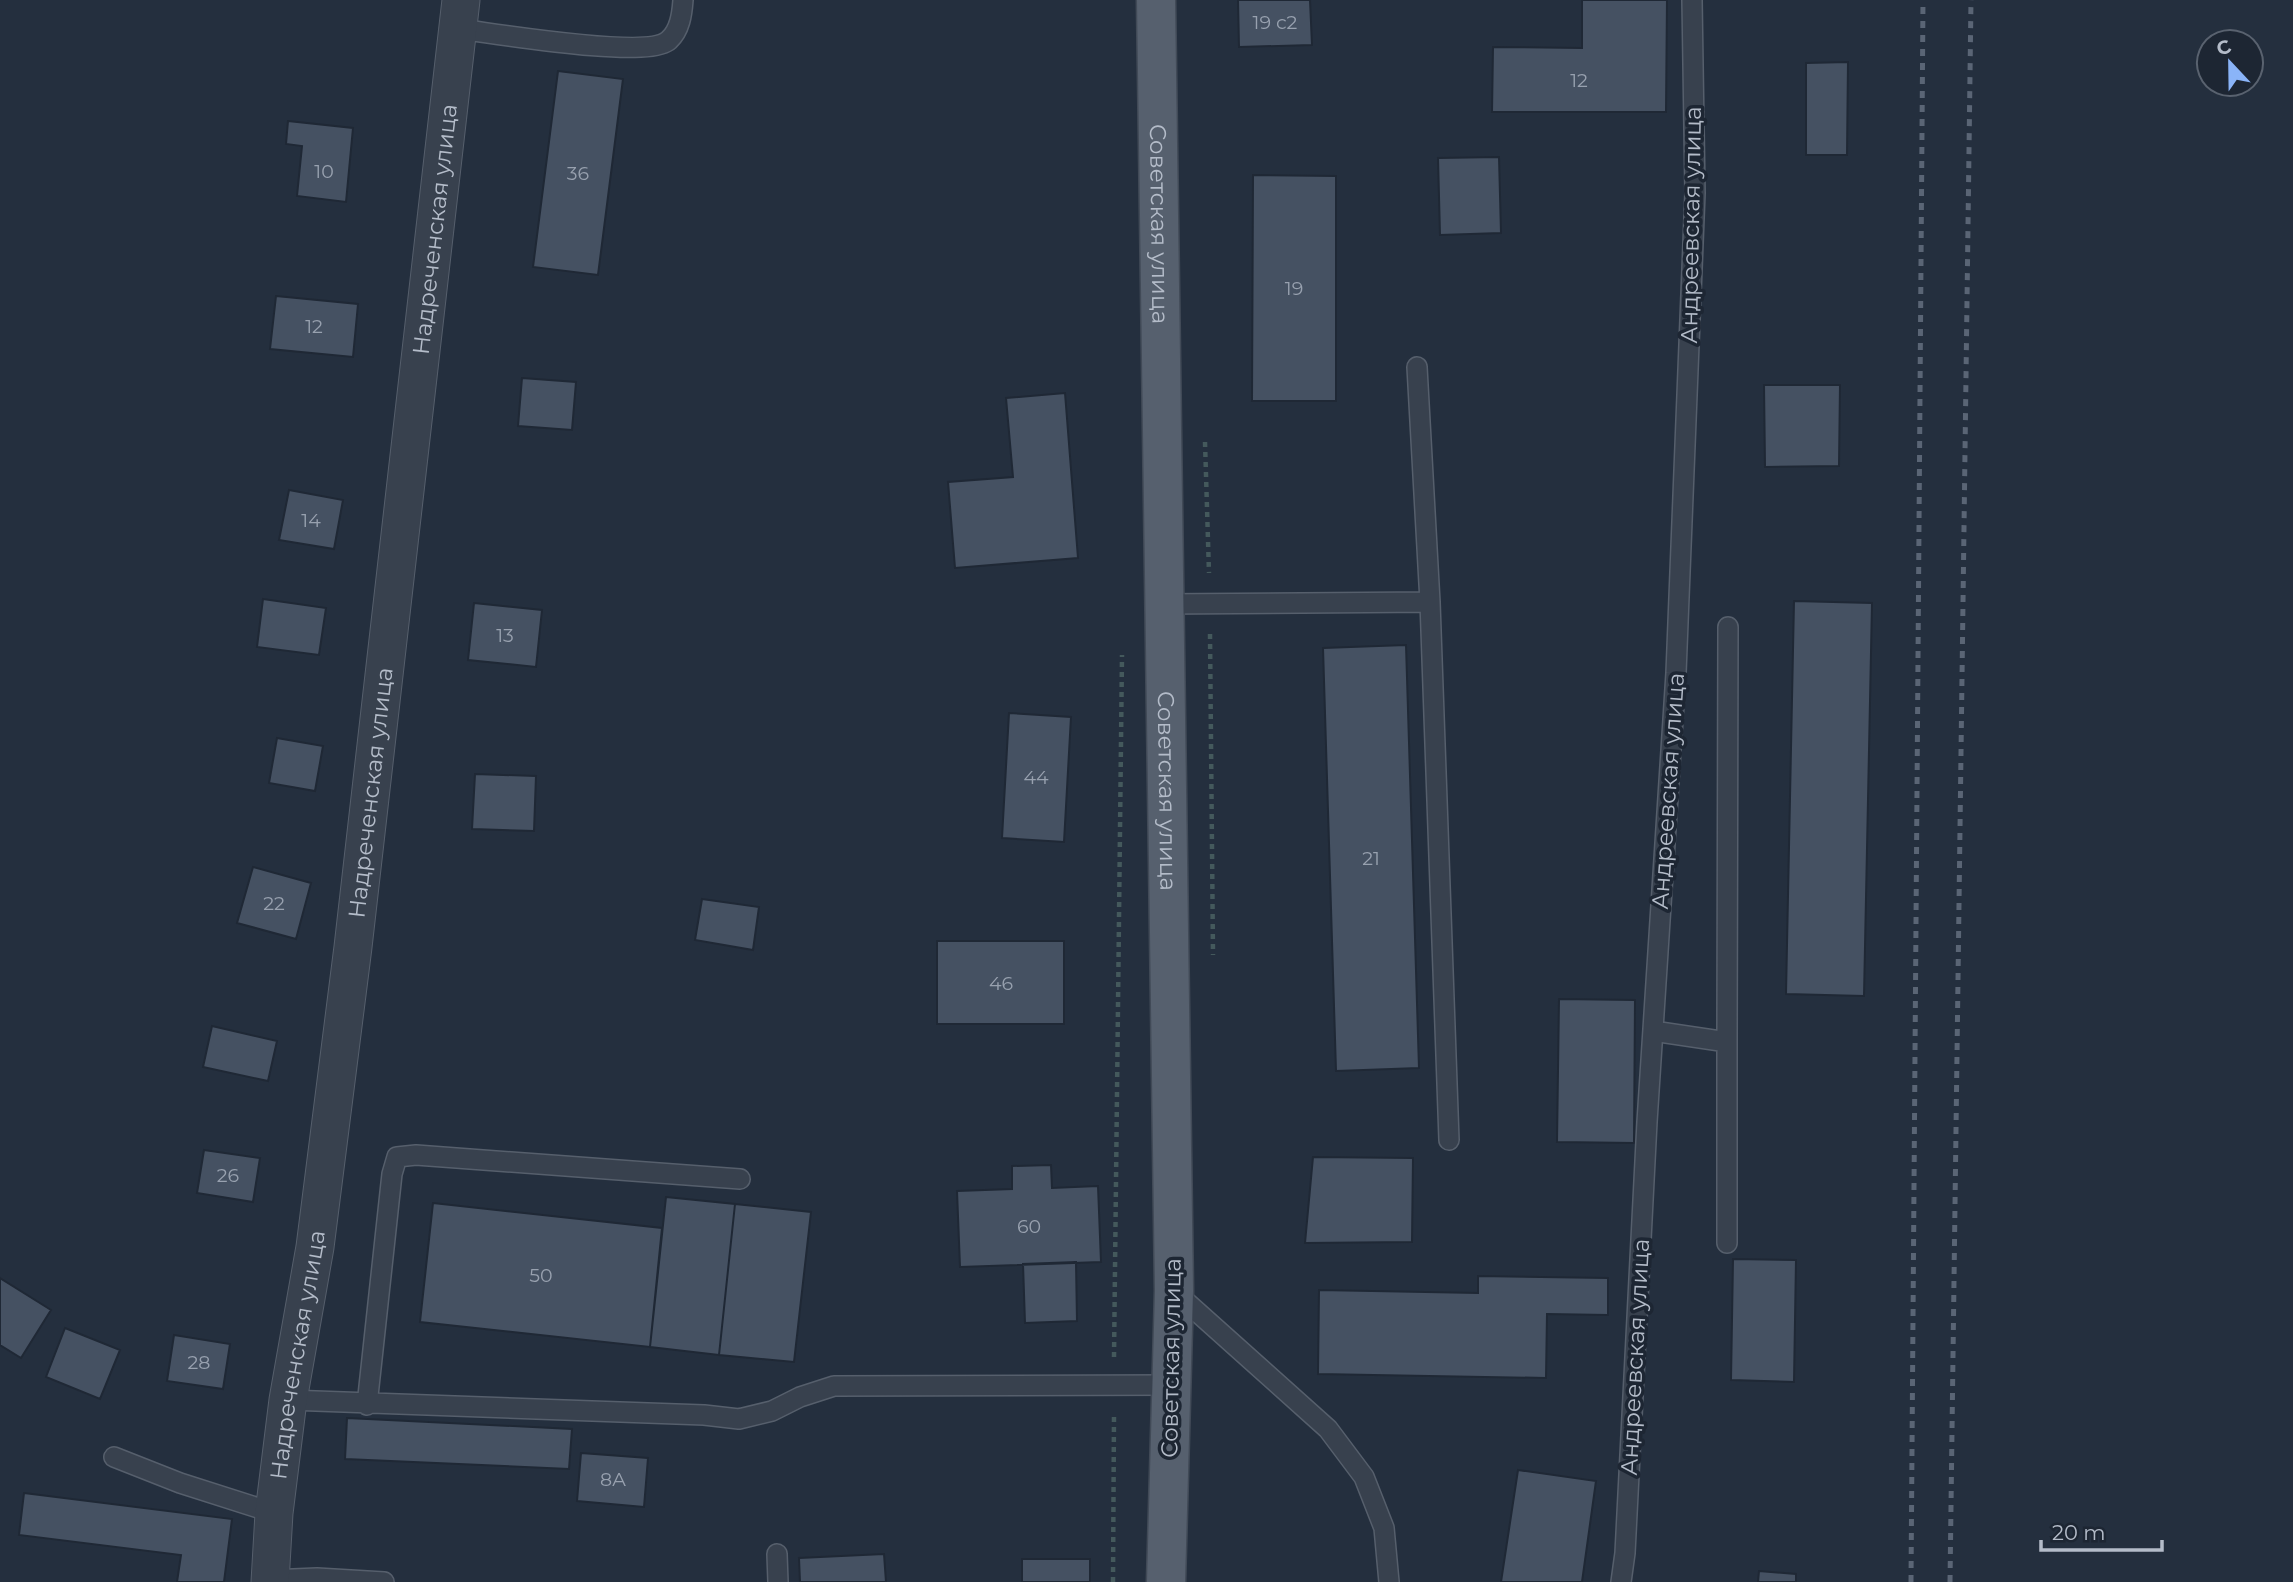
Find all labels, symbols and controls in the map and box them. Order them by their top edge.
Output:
house number: 19 с2 [1253,11,1298,34]
north arrow [2195,28,2265,98]
text: С [2213,34,2235,61]
house number: 12 [1570,69,1588,92]
street label: Надреченская улица [407,103,463,356]
street label: Андреевская улица [1675,106,1707,344]
street label: Советская улица [1144,124,1175,324]
house number: 10 [314,160,334,183]
house number: 36 [567,162,589,185]
house number: 19 [1285,277,1303,300]
house number: 12 [305,315,323,338]
house number: 14 [301,509,321,532]
house number: 13 [496,624,514,647]
street label: Надреченская улица [342,666,399,920]
street label: Андреевская улица [1646,672,1690,910]
street label: Советская улица [1152,691,1182,891]
house number: 44 [1023,766,1049,789]
house number: 21 [1362,847,1380,870]
house number: 22 [263,892,285,915]
house number: 46 [989,972,1013,995]
house number: 26 [217,1164,239,1187]
house number: 60 [1017,1215,1041,1238]
street label: Надреченская улица [264,1229,331,1481]
street label: Андреевская улица [1615,1238,1655,1476]
street label: Советская улица [1155,1258,1187,1458]
house number: 50 [529,1264,553,1287]
house number: 28 [188,1351,210,1374]
house number: 8А [600,1468,626,1491]
scale bar [2041,1508,2162,1552]
text: 20 m [2052,1520,2106,1545]

